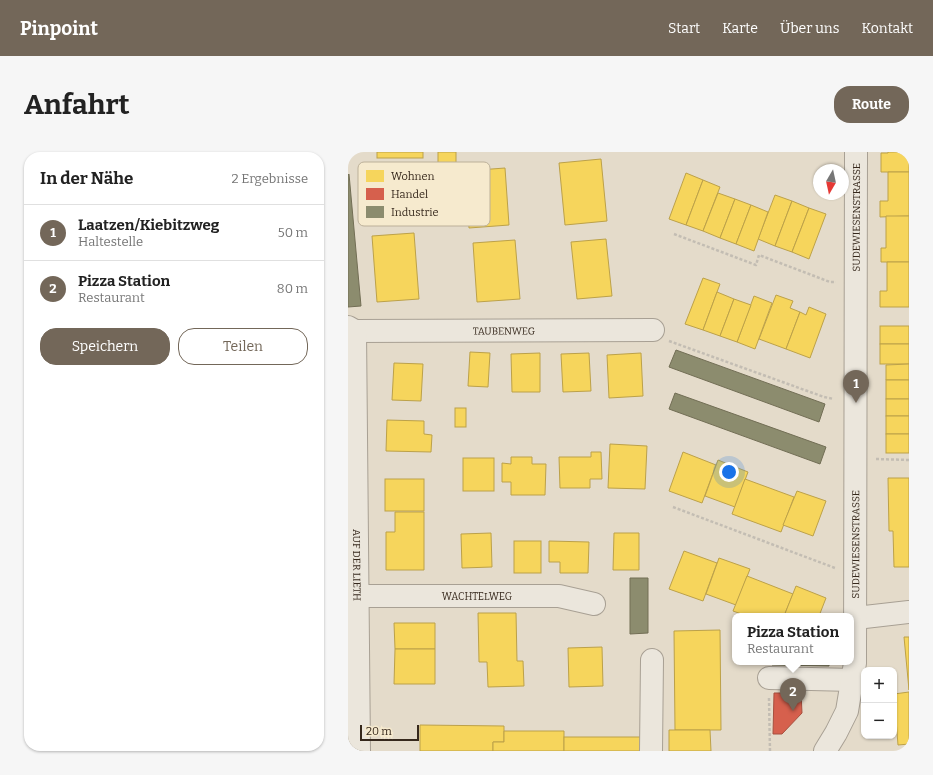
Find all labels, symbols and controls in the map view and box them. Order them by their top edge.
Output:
text: Pinpoint [20,17,98,40]
text: Start [668,20,700,37]
text: Karte [722,20,758,37]
text: Über uns [780,20,839,37]
text: Kontakt [861,20,913,37]
button: Route [834,86,909,123]
text: Anfahrt [24,88,130,121]
legend [358,162,490,226]
street label: SUDEWIESENSTRASSE [851,163,863,272]
north arrow [813,164,849,200]
text: In der Nähe [40,168,133,189]
text: Wohnen [391,170,435,183]
text: 2 Ergebnisse [232,171,308,186]
text: Handel [391,188,428,201]
text: Industrie [391,206,438,219]
text: Laatzen/Kiebitzweg [78,216,219,234]
text: 1 [50,225,56,240]
text: 50 m [278,225,308,240]
text: Haltestelle [78,234,143,249]
text: Pizza Station [78,272,170,290]
text: 2 [49,281,57,296]
text: 80 m [277,281,308,296]
text: Restaurant [78,290,145,305]
street label: TAUBENWEG [473,325,536,338]
button: Speichern [40,328,170,365]
button: Teilen [178,328,308,365]
pin: 1 [843,370,869,403]
your location [719,462,739,482]
street label: SUDEWIESENSTRASSE [850,490,862,599]
street label: AUF DER LIETH [350,529,363,601]
street label: WACHTELWEG [442,591,513,603]
popup [732,613,854,665]
text: Pizza Station [747,623,839,641]
text: Restaurant [747,641,814,656]
map controls [861,667,897,739]
button: + [861,667,897,703]
pin: 2 [780,678,806,711]
button: − [861,703,897,739]
scale bar [360,723,419,742]
text: 20 m [366,725,392,738]

